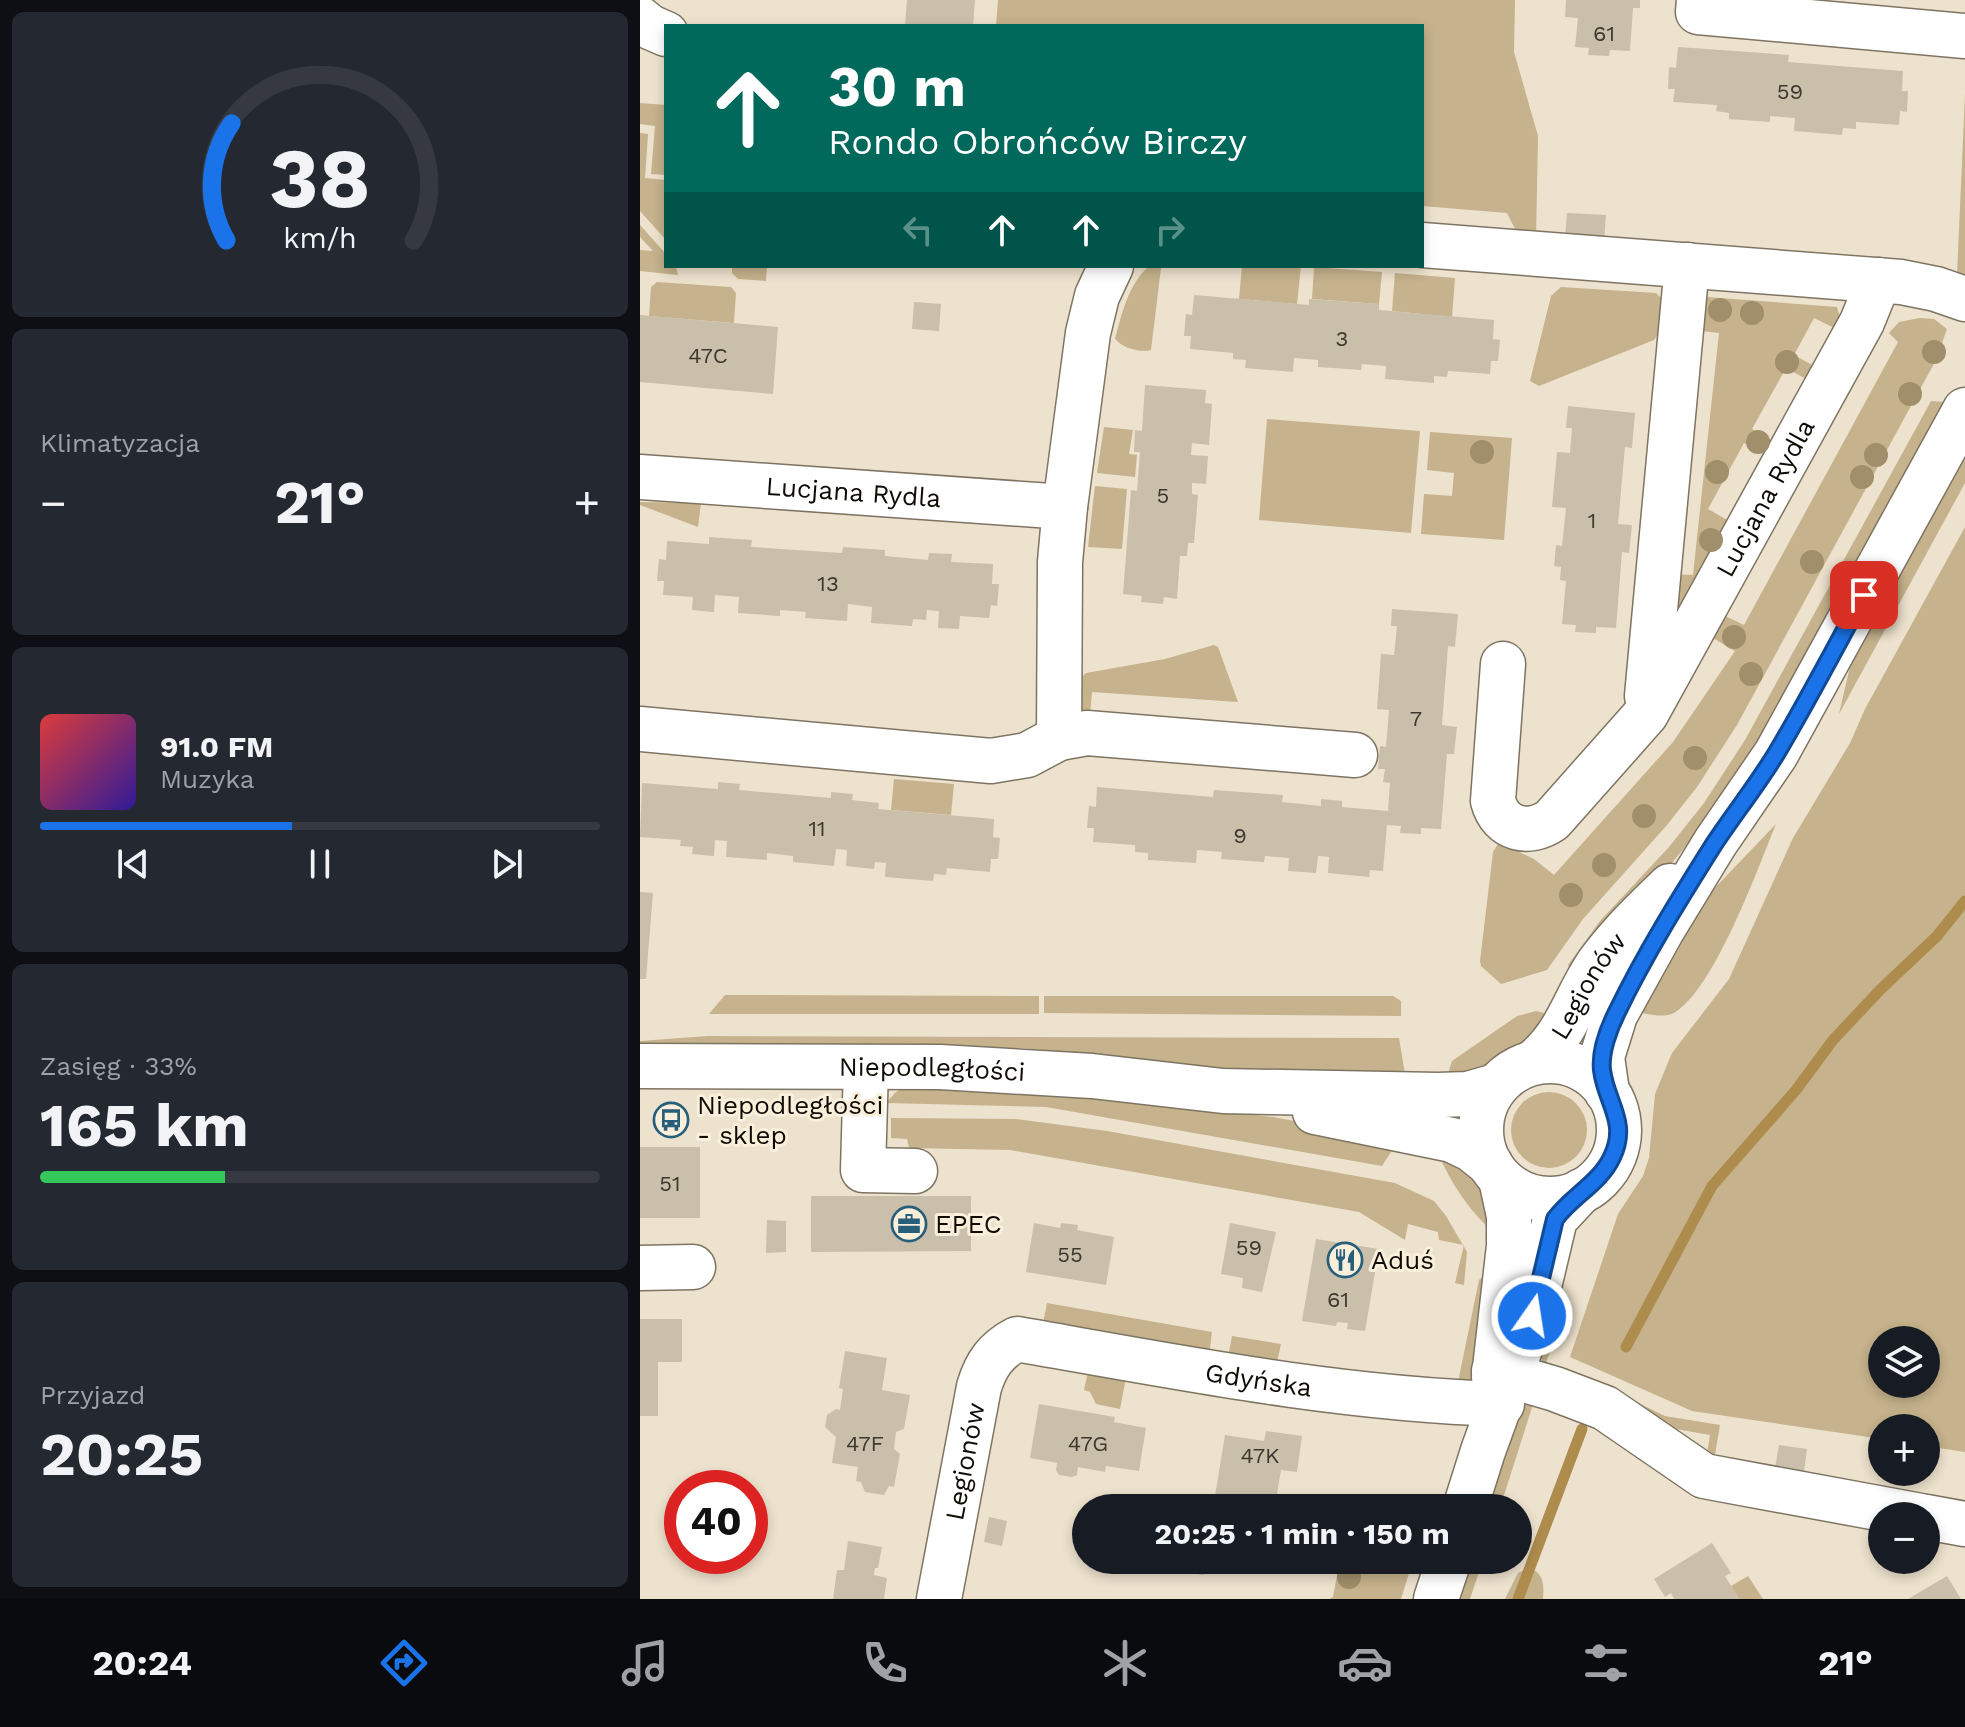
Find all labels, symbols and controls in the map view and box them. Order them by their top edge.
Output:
house number: 61 [1593,21,1615,46]
text: 30 m [828,54,966,120]
icon: ahead [696,56,800,160]
house number: 59 [1777,79,1803,104]
text: Rondo Obrońców Birczy [828,121,1247,163]
text: 38 [269,129,371,226]
icon: left [896,208,940,252]
icon: ahead [980,208,1024,252]
icon: ahead [1064,208,1108,252]
icon: right [1148,208,1192,252]
text: km/h [283,221,357,255]
house number: 3 [1336,326,1348,351]
house number: 47C [688,343,728,368]
street label: Lucjana Rydla [1710,414,1821,582]
text: Klimatyzacja [40,428,200,458]
text: 21° [274,467,366,538]
street label: Lucjana Rydla [765,471,942,513]
text: − [40,477,67,529]
text: + [573,477,600,529]
house number: 5 [1157,483,1169,508]
house number: 1 [1588,508,1596,533]
pin [1830,561,1898,629]
house number: 13 [817,571,839,596]
icon: arrive [1842,573,1886,617]
house number: 7 [1410,706,1422,731]
text: 91.0 FM [160,729,273,764]
text: Muzyka [160,764,255,794]
house number: 11 [808,816,826,841]
house number: 9 [1233,823,1247,848]
icon: previous [111,842,155,886]
icon: pause [298,842,342,886]
icon: next [485,842,529,886]
street label: Legionów [1545,926,1632,1045]
text: Zasięg · 33% [40,1051,197,1081]
street label: Niepodległości [839,1052,1026,1087]
text: 165 km [40,1090,249,1161]
place label: Niepodległości - sklep [697,1090,883,1150]
bus stop icon: Niepodległości - sklep [652,1101,690,1139]
house number: 51 [659,1171,681,1196]
office icon: EPEC [890,1205,928,1243]
place label: EPEC [935,1209,1001,1239]
house number: 59 [1236,1235,1262,1260]
restaurant icon: Aduś [1326,1241,1364,1279]
house number: 55 [1057,1242,1083,1267]
place label: Aduś [1371,1245,1434,1275]
position arrow [1490,1274,1574,1358]
house number: 61 [1327,1287,1349,1312]
map controls [1868,1326,1940,1574]
button: layers [1868,1326,1940,1398]
street label: Gdyńska [1203,1357,1314,1403]
text: Przyjazd [40,1380,145,1410]
street label: Legionów [939,1400,991,1523]
button: + [1868,1414,1940,1486]
text: 20:25 [40,1419,203,1490]
house number: 47F [846,1431,884,1456]
house number: 47G [1068,1431,1108,1456]
house number: 47K [1240,1443,1280,1468]
speed limit sign: 40 [664,1470,768,1574]
button: − [1868,1502,1940,1574]
text: 20:25 · 1 min · 150 m [1154,1516,1450,1551]
icon: directions [376,1635,432,1691]
icon: music [617,1635,673,1691]
icon: phone [857,1635,913,1691]
icon: climate [1097,1635,1153,1691]
icon: car [1337,1635,1393,1691]
icon: filters [1578,1635,1634,1691]
text: 20:24 [92,1642,192,1684]
text: 21° [1818,1642,1873,1684]

